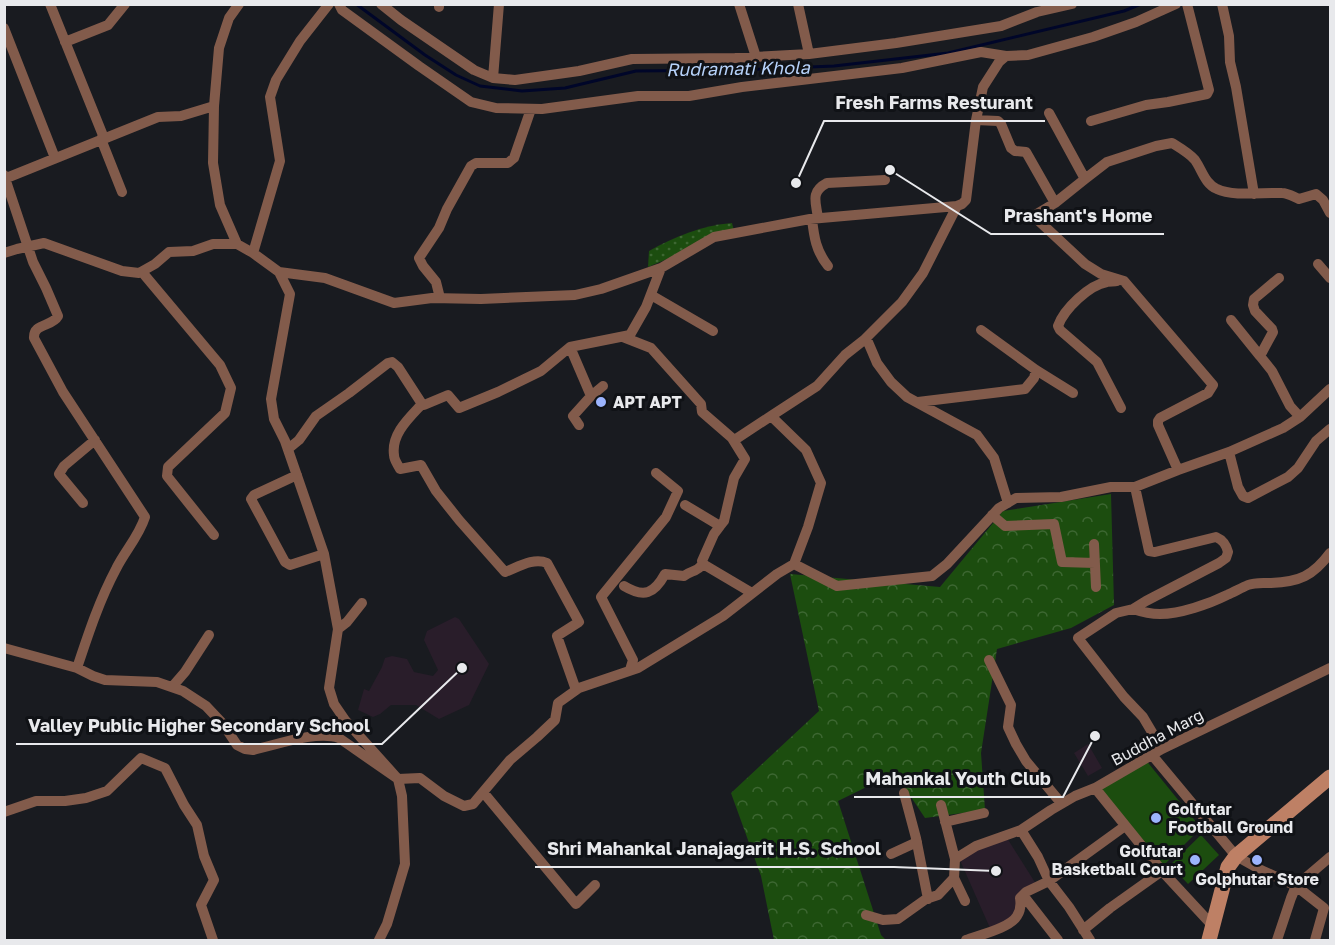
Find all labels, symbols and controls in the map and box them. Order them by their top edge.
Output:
water label: Rudramati Khola [666,56,811,80]
callout: Fresh Farms Resturant [824,85,1045,121]
text: Fresh Farms Resturant [835,91,1033,113]
callout: Prashant's Home [991,198,1164,234]
text: Prashant's Home [1004,204,1153,226]
place label: APT APT [613,392,683,412]
marker: APT APT [594,395,608,409]
street label: Buddha Marg [1107,704,1207,770]
callout: Valley Public Higher Secondary School [16,708,382,744]
text: Valley Public Higher Secondary School [28,714,370,736]
callout: Mahankal Youth Club [854,761,1063,797]
text: Mahankal Youth Club [865,767,1051,789]
place label: Golfutar Football Ground [1168,799,1293,837]
marker: Golfutar Football Ground [1149,811,1163,825]
callout: Shri Mahankal Janajagarit H.S. School [535,831,894,867]
text: Shri Mahankal Janajagarit H.S. School [547,837,881,859]
place label: Golfutar Basketball Court [1051,841,1183,879]
marker: Golfutar Basketball Court [1188,853,1202,867]
marker: Golphutar Store [1250,853,1264,867]
place label: Golphutar Store [1195,869,1319,889]

